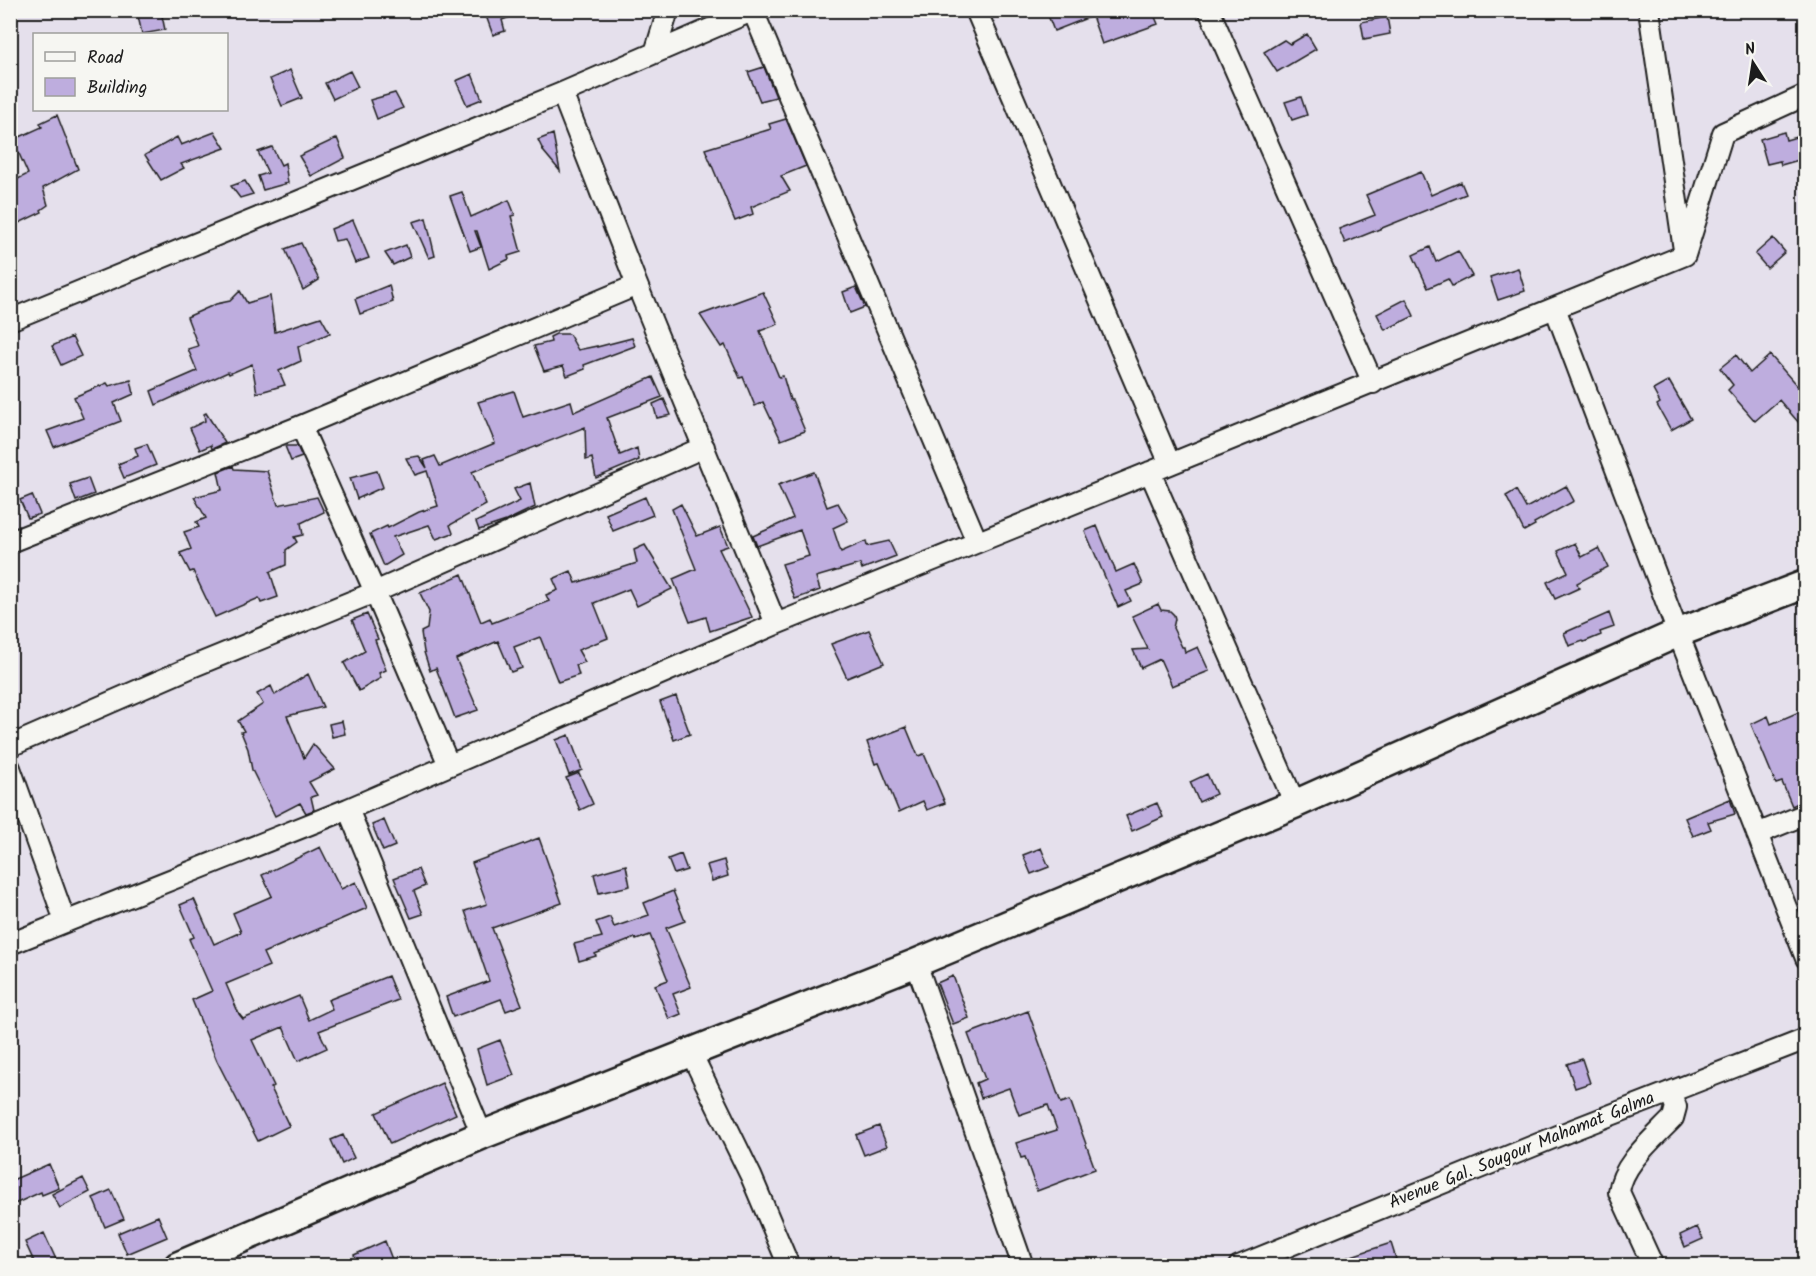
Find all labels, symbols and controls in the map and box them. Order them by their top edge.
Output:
legend [33,33,228,111]
north arrow [1723,33,1783,93]
text: N [1743,37,1758,63]
text: Road [87,44,124,73]
text: Building [87,74,147,103]
street label: Avenue Gal. Sougour Mahamat Galma [1385,1084,1659,1218]

